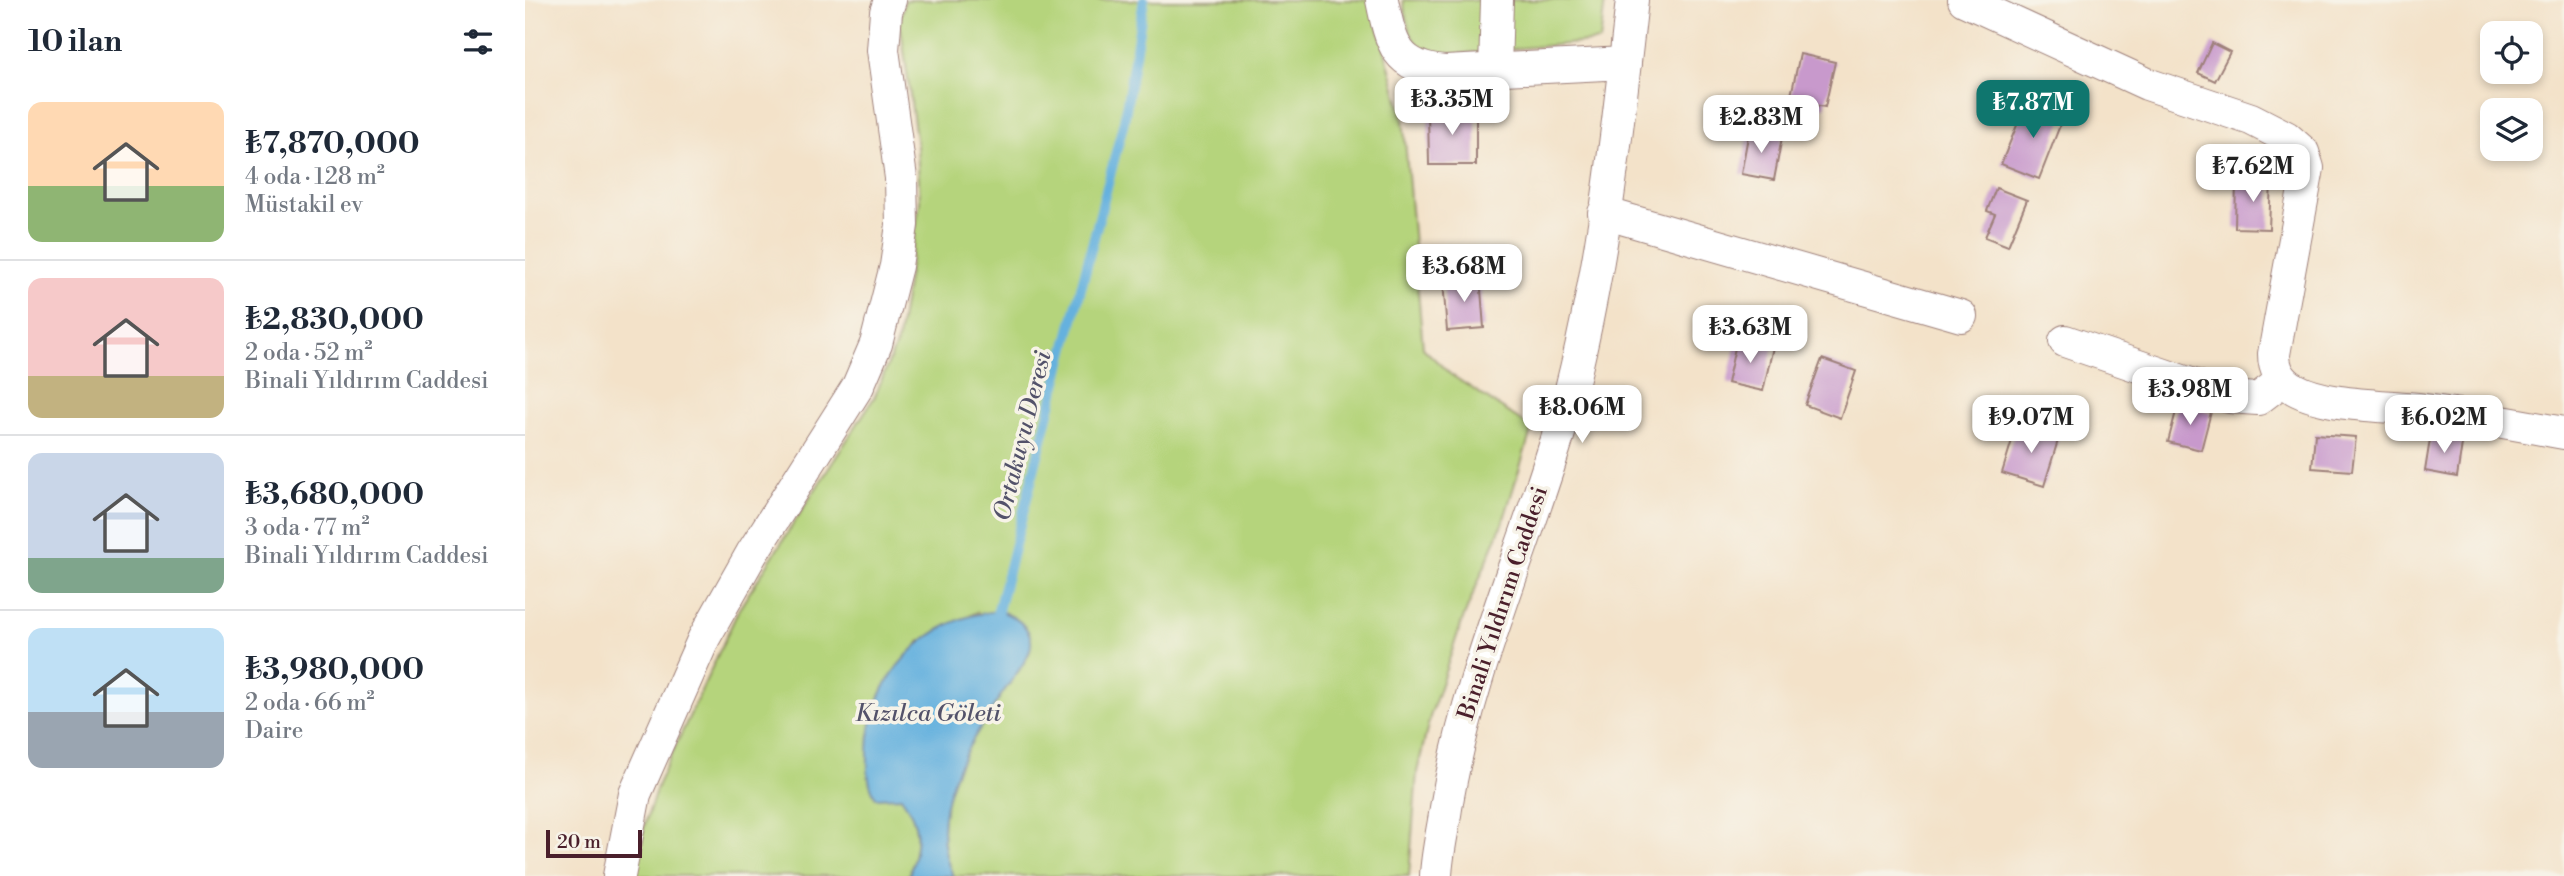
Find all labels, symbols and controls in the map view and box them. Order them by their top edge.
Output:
map controls [2480,21,2543,161]
button: locate [2480,21,2543,84]
text: 10 ilan [28,23,122,61]
icon: filters [459,23,497,61]
pin: ₺3.35M [1395,78,1509,137]
pin: ₺7.87M [1976,80,2090,140]
text: ₺3.35M [1411,86,1493,114]
text: ₺7.87M [1992,89,2074,117]
pin: ₺2.83M [1704,96,1818,155]
button: layers [2480,98,2543,161]
text: ₺2.83M [1719,104,1803,132]
text: ₺7,870,000 [245,125,420,163]
icon: home [84,130,168,214]
pin: ₺7.62M [2196,144,2310,204]
text: ₺7.62M [2212,153,2294,181]
text: 4 oda · 128 m² [245,163,385,191]
text: Müstakil ev [245,191,363,219]
pin: ₺3.68M [1407,244,1521,304]
text: ₺3.68M [1422,253,1506,281]
text: ₺2,830,000 [245,301,424,339]
icon: home [84,306,168,390]
pin: ₺3.63M [1693,306,1807,365]
text: ₺3.63M [1708,314,1792,342]
text: 2 oda · 52 m² [245,339,373,367]
water label: Ortakuyu Deresi [987,348,1059,524]
text: Binali Yıldırım Caddesi [245,367,489,395]
pin: ₺3.98M [2133,368,2247,427]
text: ₺3.98M [2148,376,2232,404]
pin: ₺8.06M [1525,386,1639,445]
text: ₺8.06M [1539,394,1625,422]
pin: ₺9.07M [1974,396,2088,455]
pin: ₺6.02M [2387,396,2501,455]
text: ₺9.07M [1988,404,2074,432]
text: ₺6.02M [2401,404,2487,432]
text: ₺3,680,000 [245,476,424,514]
icon: home [84,481,168,565]
street label: Binali Yıldırım Caddesi [1452,483,1554,724]
text: 3 oda · 77 m² [245,514,369,542]
text: Binali Yıldırım Caddesi [245,542,489,570]
text: ₺3,980,000 [245,651,424,689]
icon: home [84,656,168,740]
text: 2 oda · 66 m² [245,689,375,717]
water label: Kızılca Göleti [855,699,1001,729]
text: Daire [245,717,303,745]
scale bar [546,827,642,859]
text: 20 m [557,830,601,854]

